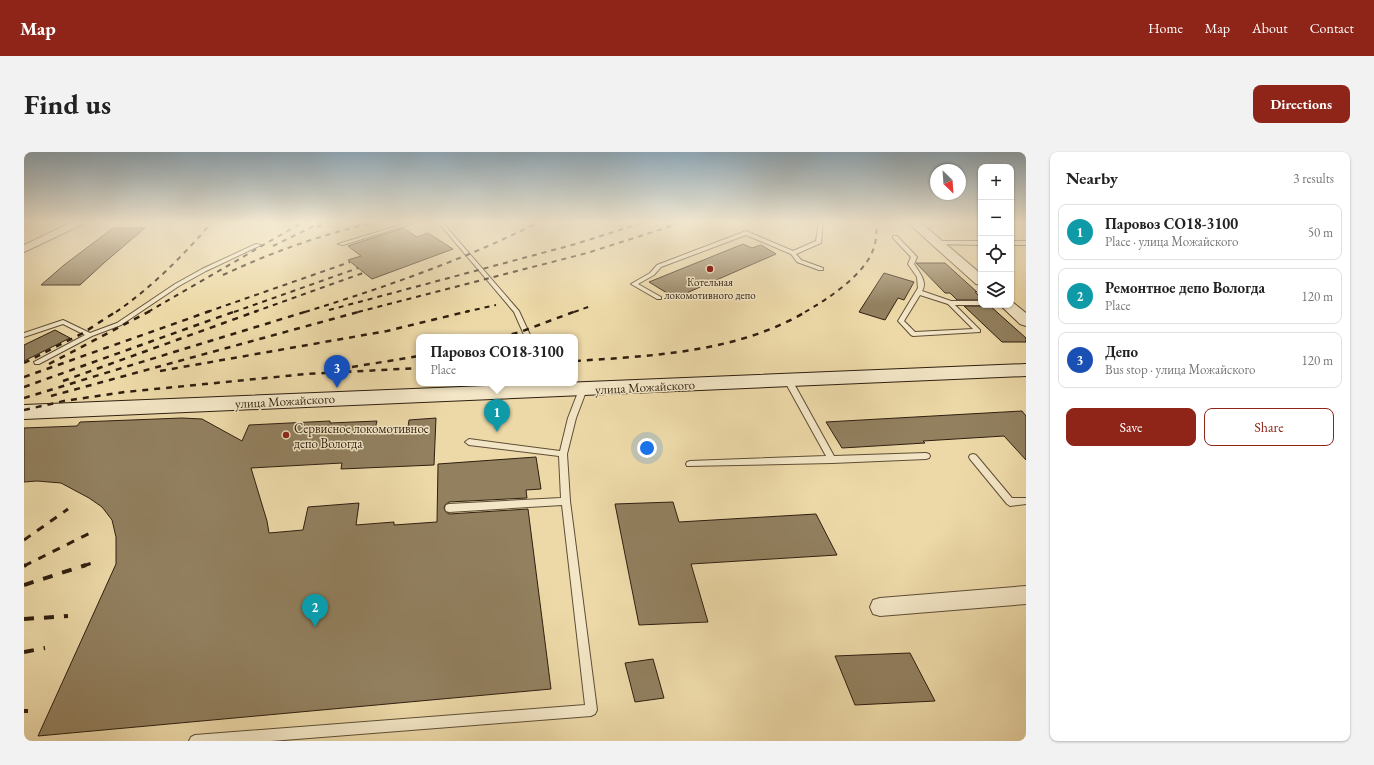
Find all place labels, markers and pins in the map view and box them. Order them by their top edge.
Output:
marker: Котельная локомотивного депо [705,264,715,274]
place label: Котельная локомотивного депо [664,275,756,302]
pin: 3 [324,355,350,388]
pin: 1 [484,399,510,432]
place label: Сервисное локомотивное депо Вологда [294,420,429,452]
marker: Сервисное локомотивное депо Вологда [281,430,291,440]
pin: 2 [302,594,328,627]

